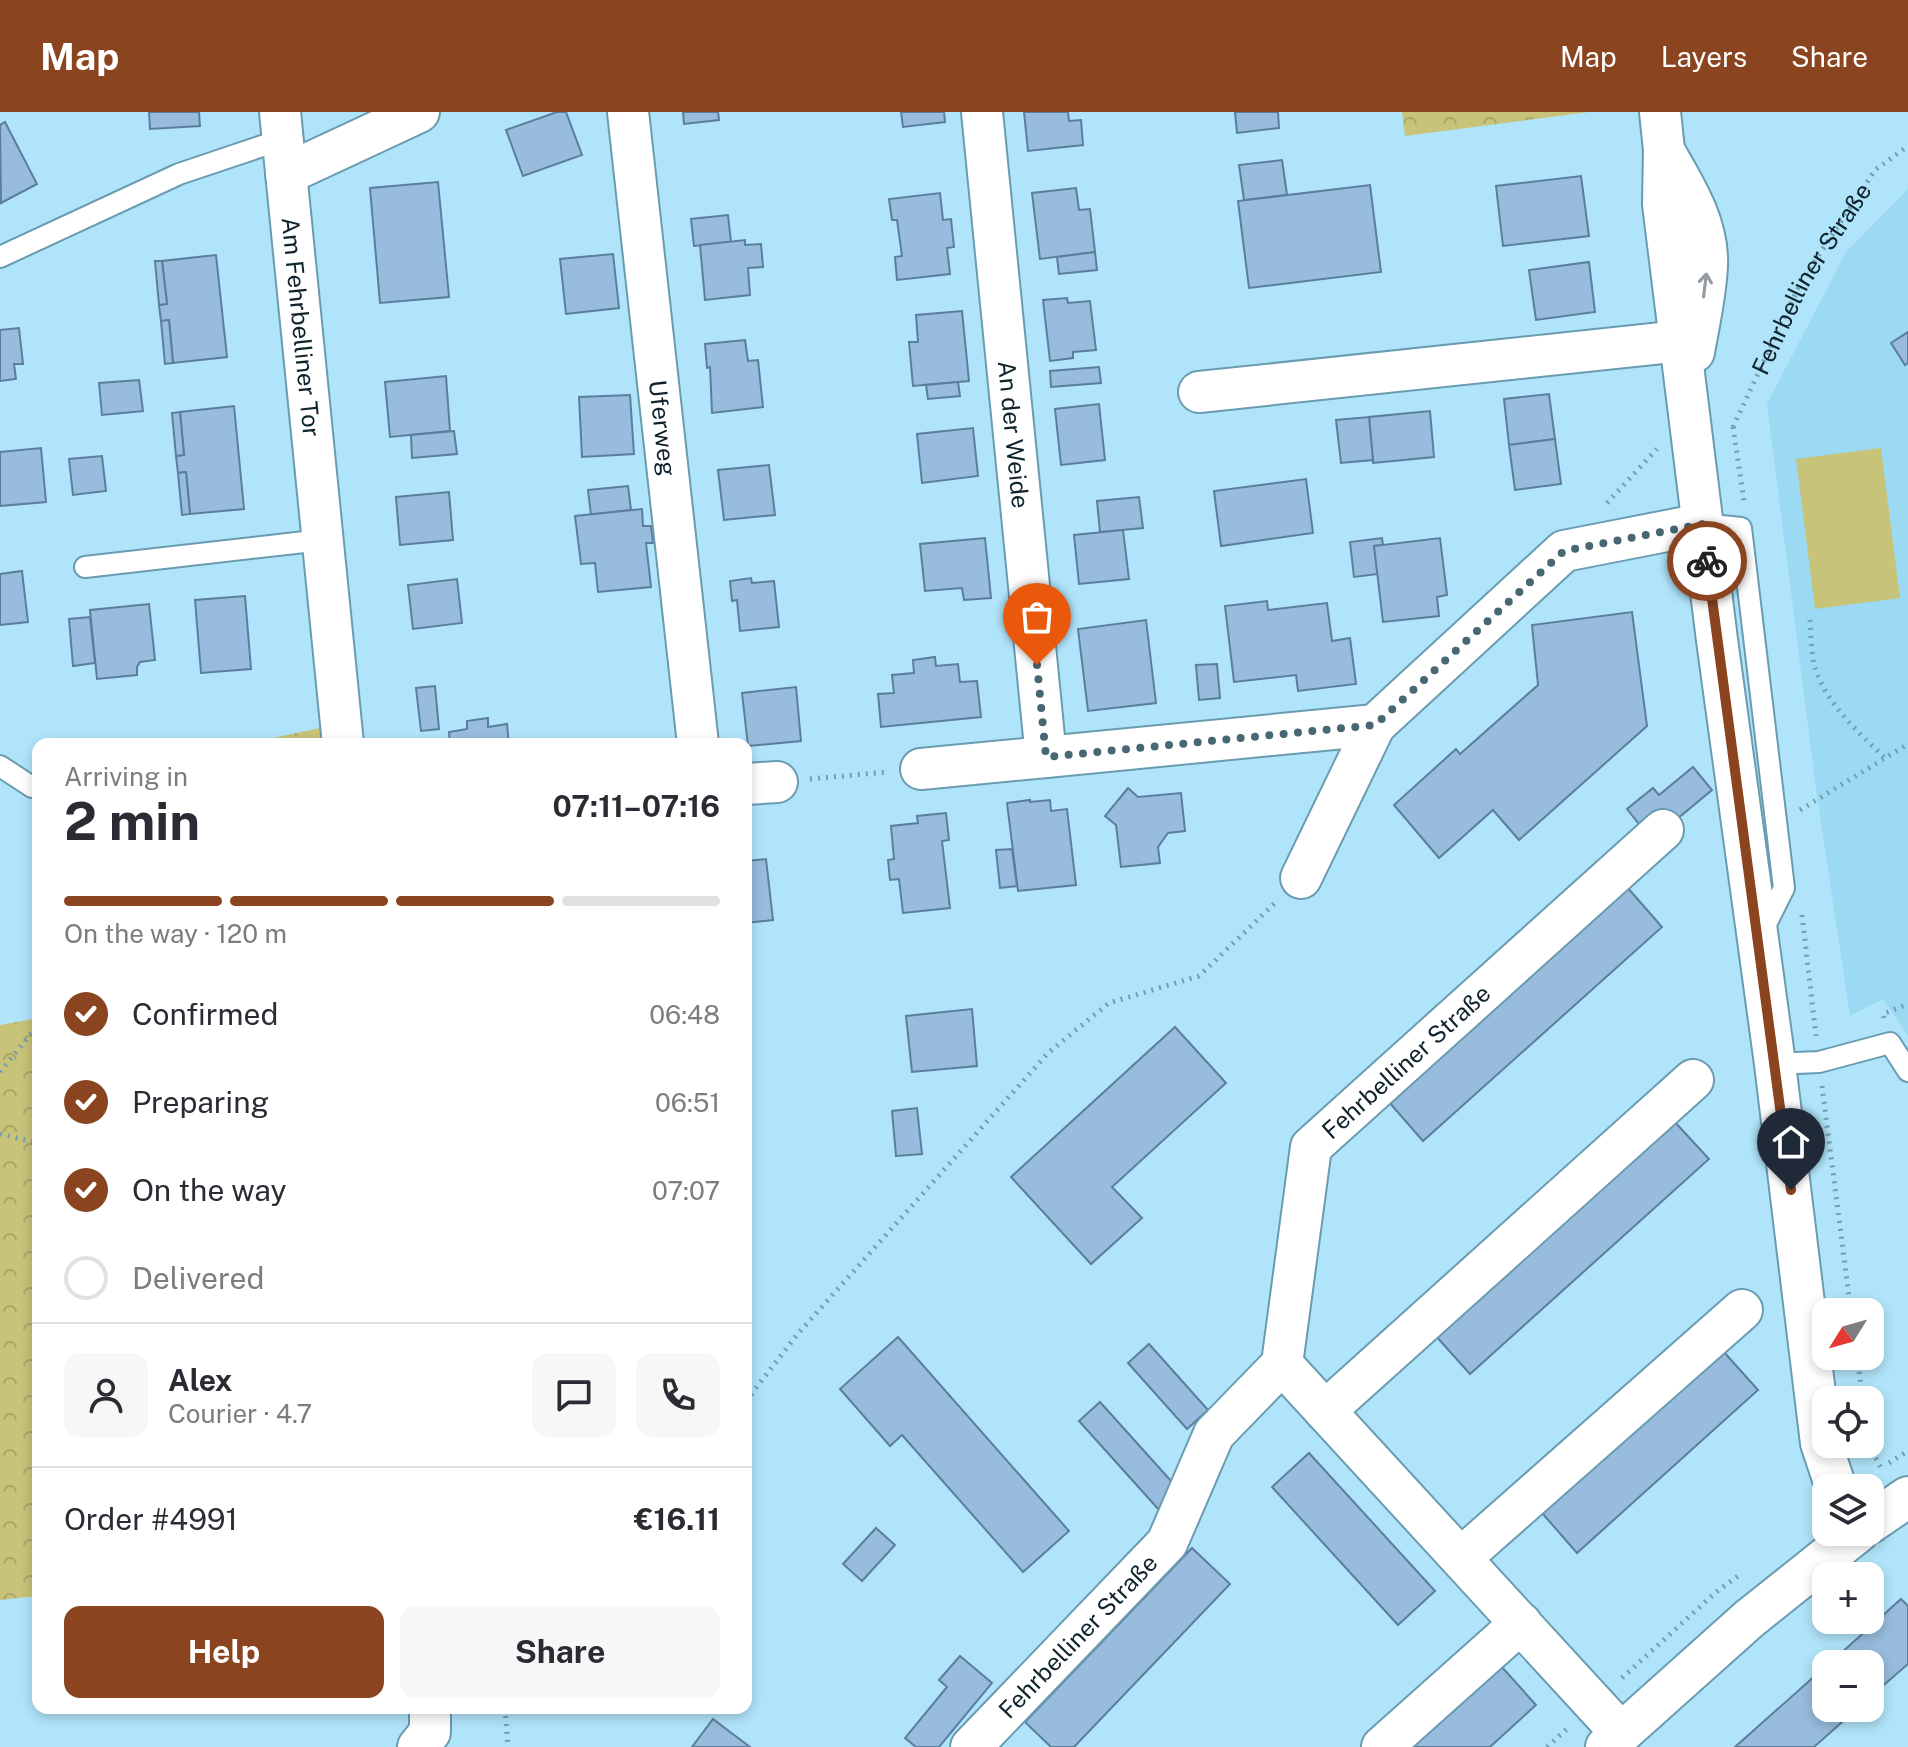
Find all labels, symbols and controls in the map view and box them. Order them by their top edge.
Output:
text: Map [40,34,119,79]
text: Map [1560,40,1617,73]
text: Layers [1661,40,1747,73]
text: Share [1791,40,1868,73]
street label: Fehrbelliner Straße [1746,177,1877,379]
street label: Am Fehrbelliner Tor [277,216,326,438]
one-way arrow [1697,272,1712,299]
street label: An der Weide [993,359,1035,510]
street label: Uferweg [644,379,682,478]
courier [1667,521,1747,601]
icon: bike [1685,539,1729,583]
pin [1003,583,1071,665]
icon: bag [1015,595,1059,639]
text: Arriving in [64,761,188,792]
text: 07:11–07:16 [552,788,720,824]
text: 2 min [64,791,200,852]
text: On the way · 120 m [64,918,287,949]
street label: Fehrbelliner Straße [1316,979,1496,1144]
icon: check [64,992,108,1036]
text: Confirmed [132,996,278,1032]
text: 06:48 [649,999,720,1030]
icon: check [64,1080,108,1124]
text: Preparing [132,1084,269,1120]
text: 06:51 [655,1087,720,1118]
pin [1757,1108,1825,1190]
icon: home [1769,1120,1813,1164]
icon: check [64,1168,108,1212]
text: On the way [132,1172,286,1208]
text: 07:07 [652,1175,720,1206]
text: Delivered [132,1260,264,1296]
north arrow [1812,1298,1884,1370]
map controls [1812,1298,1884,1722]
button: person [64,1353,148,1437]
button: chat [532,1353,616,1437]
button: phone [636,1353,720,1437]
text: Alex [168,1362,232,1398]
button: locate [1812,1386,1884,1458]
text: Courier · 4.7 [168,1398,312,1429]
button: layers [1812,1474,1884,1546]
text: Order #4991 [64,1501,238,1537]
text: €16.11 [634,1501,720,1537]
street label: Fehrbelliner Straße [993,1548,1163,1724]
button: + [1812,1562,1884,1634]
button: Help [64,1606,384,1698]
button: Share [400,1606,720,1698]
button: − [1812,1650,1884,1722]

